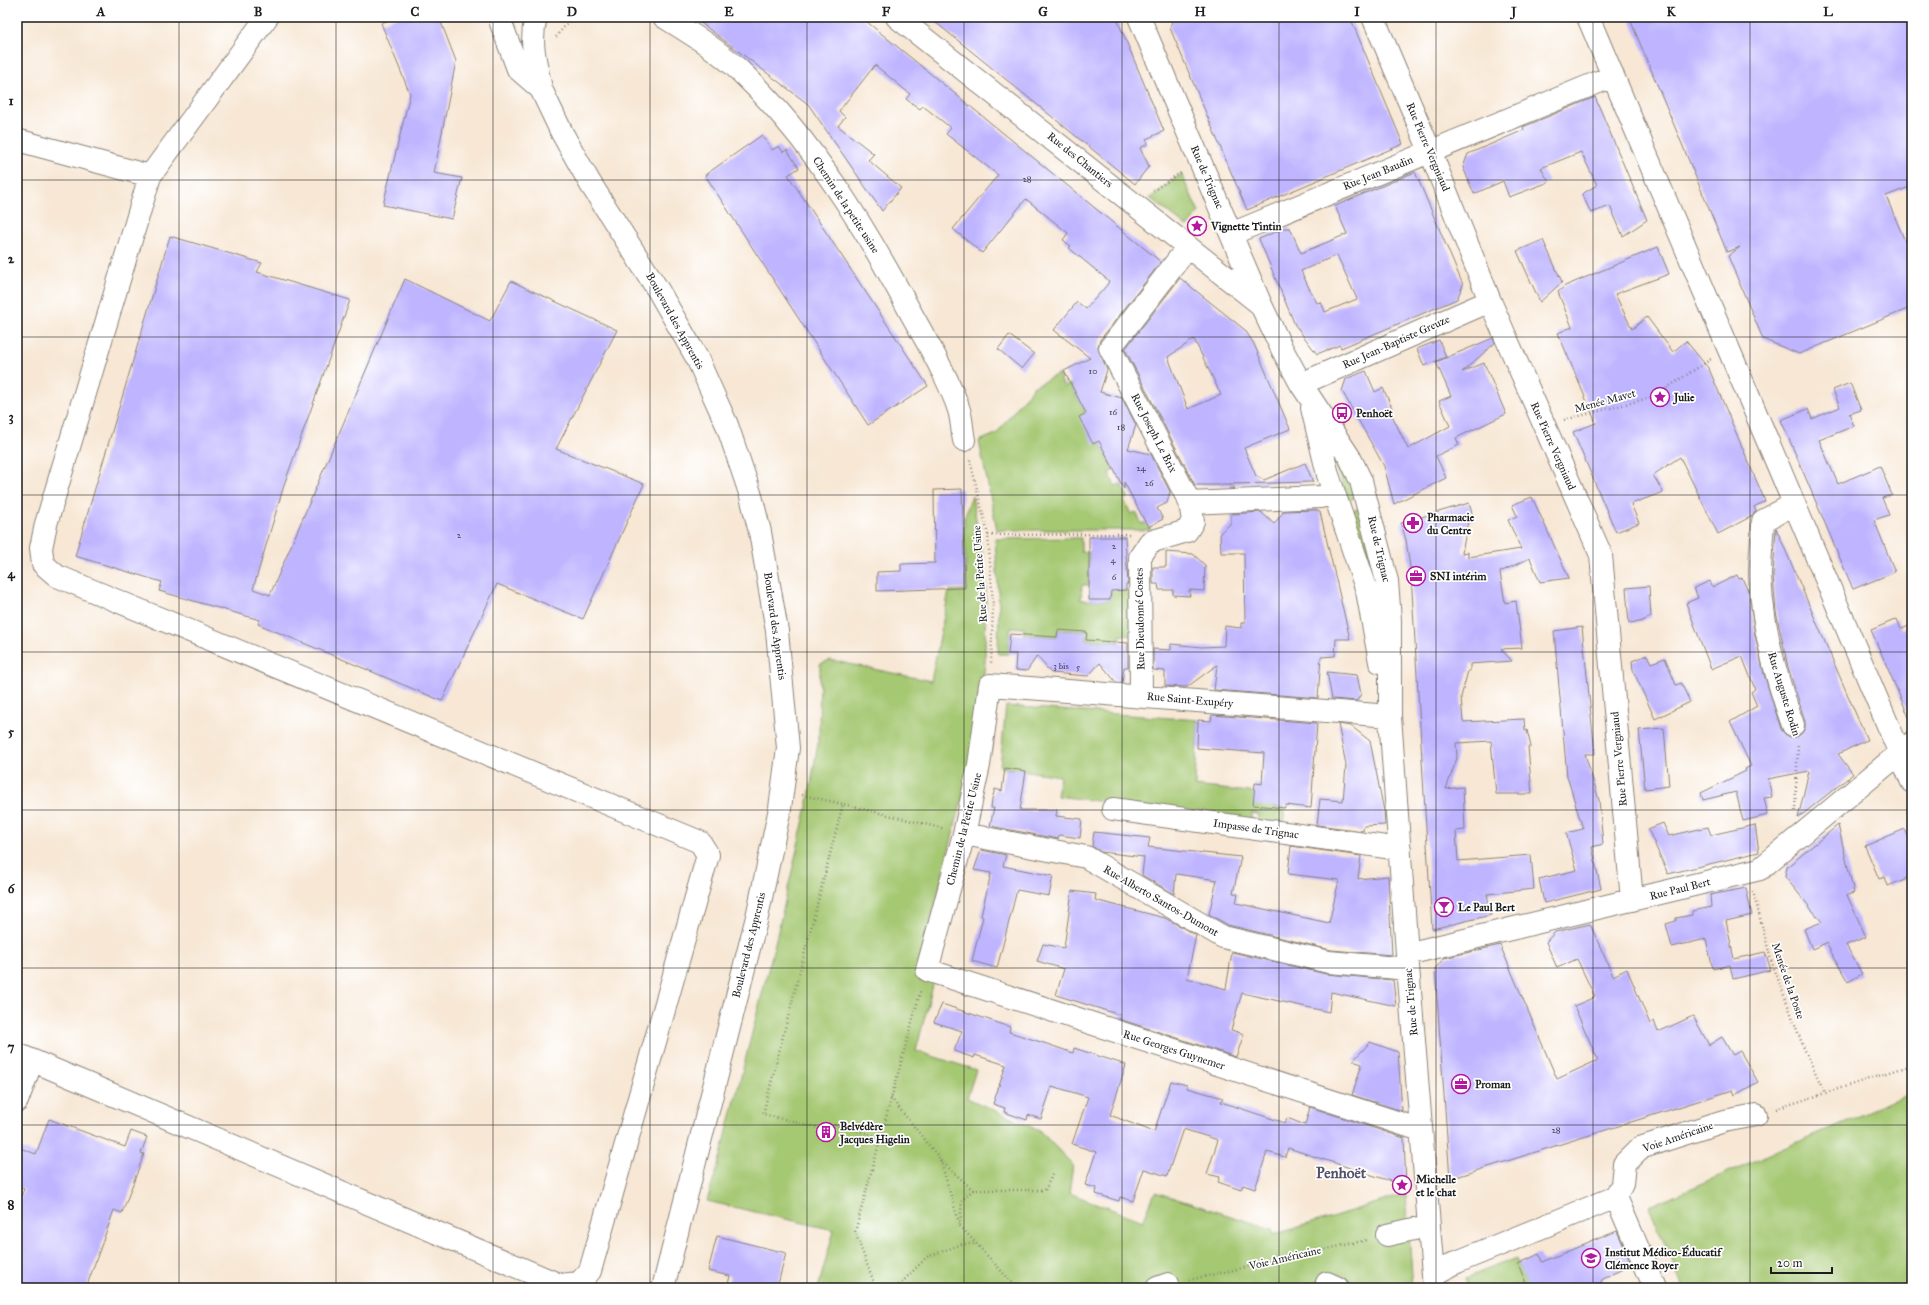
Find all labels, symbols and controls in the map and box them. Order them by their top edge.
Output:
text: A [96,4,106,20]
text: B [254,4,263,20]
text: C [411,4,420,20]
text: D [567,4,577,20]
text: E [724,4,734,20]
text: F [882,4,891,20]
text: G [1038,4,1048,20]
text: H [1194,4,1206,20]
text: I [1354,4,1360,20]
text: J [1509,4,1517,20]
text: K [1666,4,1676,20]
text: L [1823,4,1833,20]
text: 1 [8,93,14,109]
street label: Rue Pierre Vergniaud [1403,101,1453,194]
street label: Rue des Chantiers [1045,130,1115,190]
street label: Rue de Trignac [1188,143,1226,211]
street label: Rue Jean Baudin [1341,153,1415,194]
street label: Chemin de la petite usine [810,154,882,256]
house number: 28 [1022,173,1032,184]
place icon: Vignette Tintin [1186,215,1208,237]
place label: Vignette Tintin [1210,220,1281,233]
text: 2 [8,251,15,267]
street label: Boulevard des Apprentis [643,270,707,372]
street label: Rue Jean-Baptiste Greuze [1340,312,1452,372]
house number: 10 [1089,365,1097,376]
place icon: Julie [1649,386,1671,408]
street label: Menée Mavet [1573,387,1637,415]
street label: Rue Joseph Le Brix [1128,391,1180,475]
place label: Julie [1672,391,1695,405]
street label: Rue Pierre Vergniaud [1528,400,1578,493]
bus stop icon: Penhoët [1331,402,1353,424]
house number: 16 [1109,406,1117,417]
place label: Penhoët [1356,407,1393,420]
text: 3 [8,409,14,425]
house number: 18 [1117,421,1125,432]
house number: 24 [1136,462,1147,473]
house number: 26 [1144,477,1154,488]
place label: Pharmacie du Centre [1427,511,1475,537]
pharmacy icon: Pharmacie du Centre [1402,512,1424,534]
street label: Rue de Trignac [1365,515,1393,584]
street label: Rue de la Petite Usine [970,525,990,623]
house number: 2 [457,529,462,540]
house number: 2 [1112,540,1117,551]
house number: 4 [1110,554,1116,565]
office icon: SNI intérim [1405,565,1427,587]
text: 4 [7,566,15,582]
street label: Rue Dieudonné Costes [1133,568,1147,670]
place label: SNI intérim [1430,570,1487,583]
street label: Boulevard des Apprentis [761,571,789,681]
house number: 6 [1112,571,1117,582]
street label: Rue Auguste Rodin [1765,650,1803,738]
house number: 3 bis [1053,660,1069,671]
house number: 5 [1076,661,1081,672]
street label: Rue Saint-Exupéry [1146,690,1235,710]
street label: Rue Pierre Vergniaud [1608,711,1630,807]
text: 5 [8,724,15,740]
street label: Chemin de la Petite Usine [944,771,984,887]
street label: Impasse de Trignac [1212,817,1300,841]
street label: Rue Alberto Santos-Dumont [1101,863,1221,939]
street label: Rue Paul Bert [1648,875,1712,903]
text: 6 [8,881,16,897]
street label: Boulevard des Apprentis [730,891,768,999]
bar icon: Le Paul Bert [1433,896,1455,918]
place label: Le Paul Bert [1458,901,1515,914]
street label: Menée de la Poste [1769,941,1807,1021]
street label: Rue de Trignac [1402,967,1420,1036]
street label: Rue Georges Guynemer [1121,1027,1227,1073]
text: 7 [8,1039,15,1055]
office icon: Proman [1450,1073,1472,1095]
place label: Proman [1475,1078,1511,1091]
street label: Voie Américaine [1640,1119,1715,1155]
place label: Belvédère Jacques Higelin [838,1120,910,1147]
building icon: Belvédère Jacques Higelin [815,1121,837,1143]
house number: 28 [1551,1124,1561,1135]
district label: Penhoët [1316,1164,1367,1182]
place label: Michelle et le chat [1416,1173,1457,1199]
place icon: Michelle et le chat [1391,1174,1413,1196]
text: 8 [8,1197,15,1213]
street label: Voie Américaine [1247,1243,1323,1273]
place label: Institut Médico-Éducatif Clémence Royer [1605,1245,1723,1273]
school or university icon: Institut Médico-Éducatif Clémence Royer [1580,1247,1602,1269]
scale bar [1771,1249,1832,1275]
text: 20 m [1777,1256,1803,1270]

